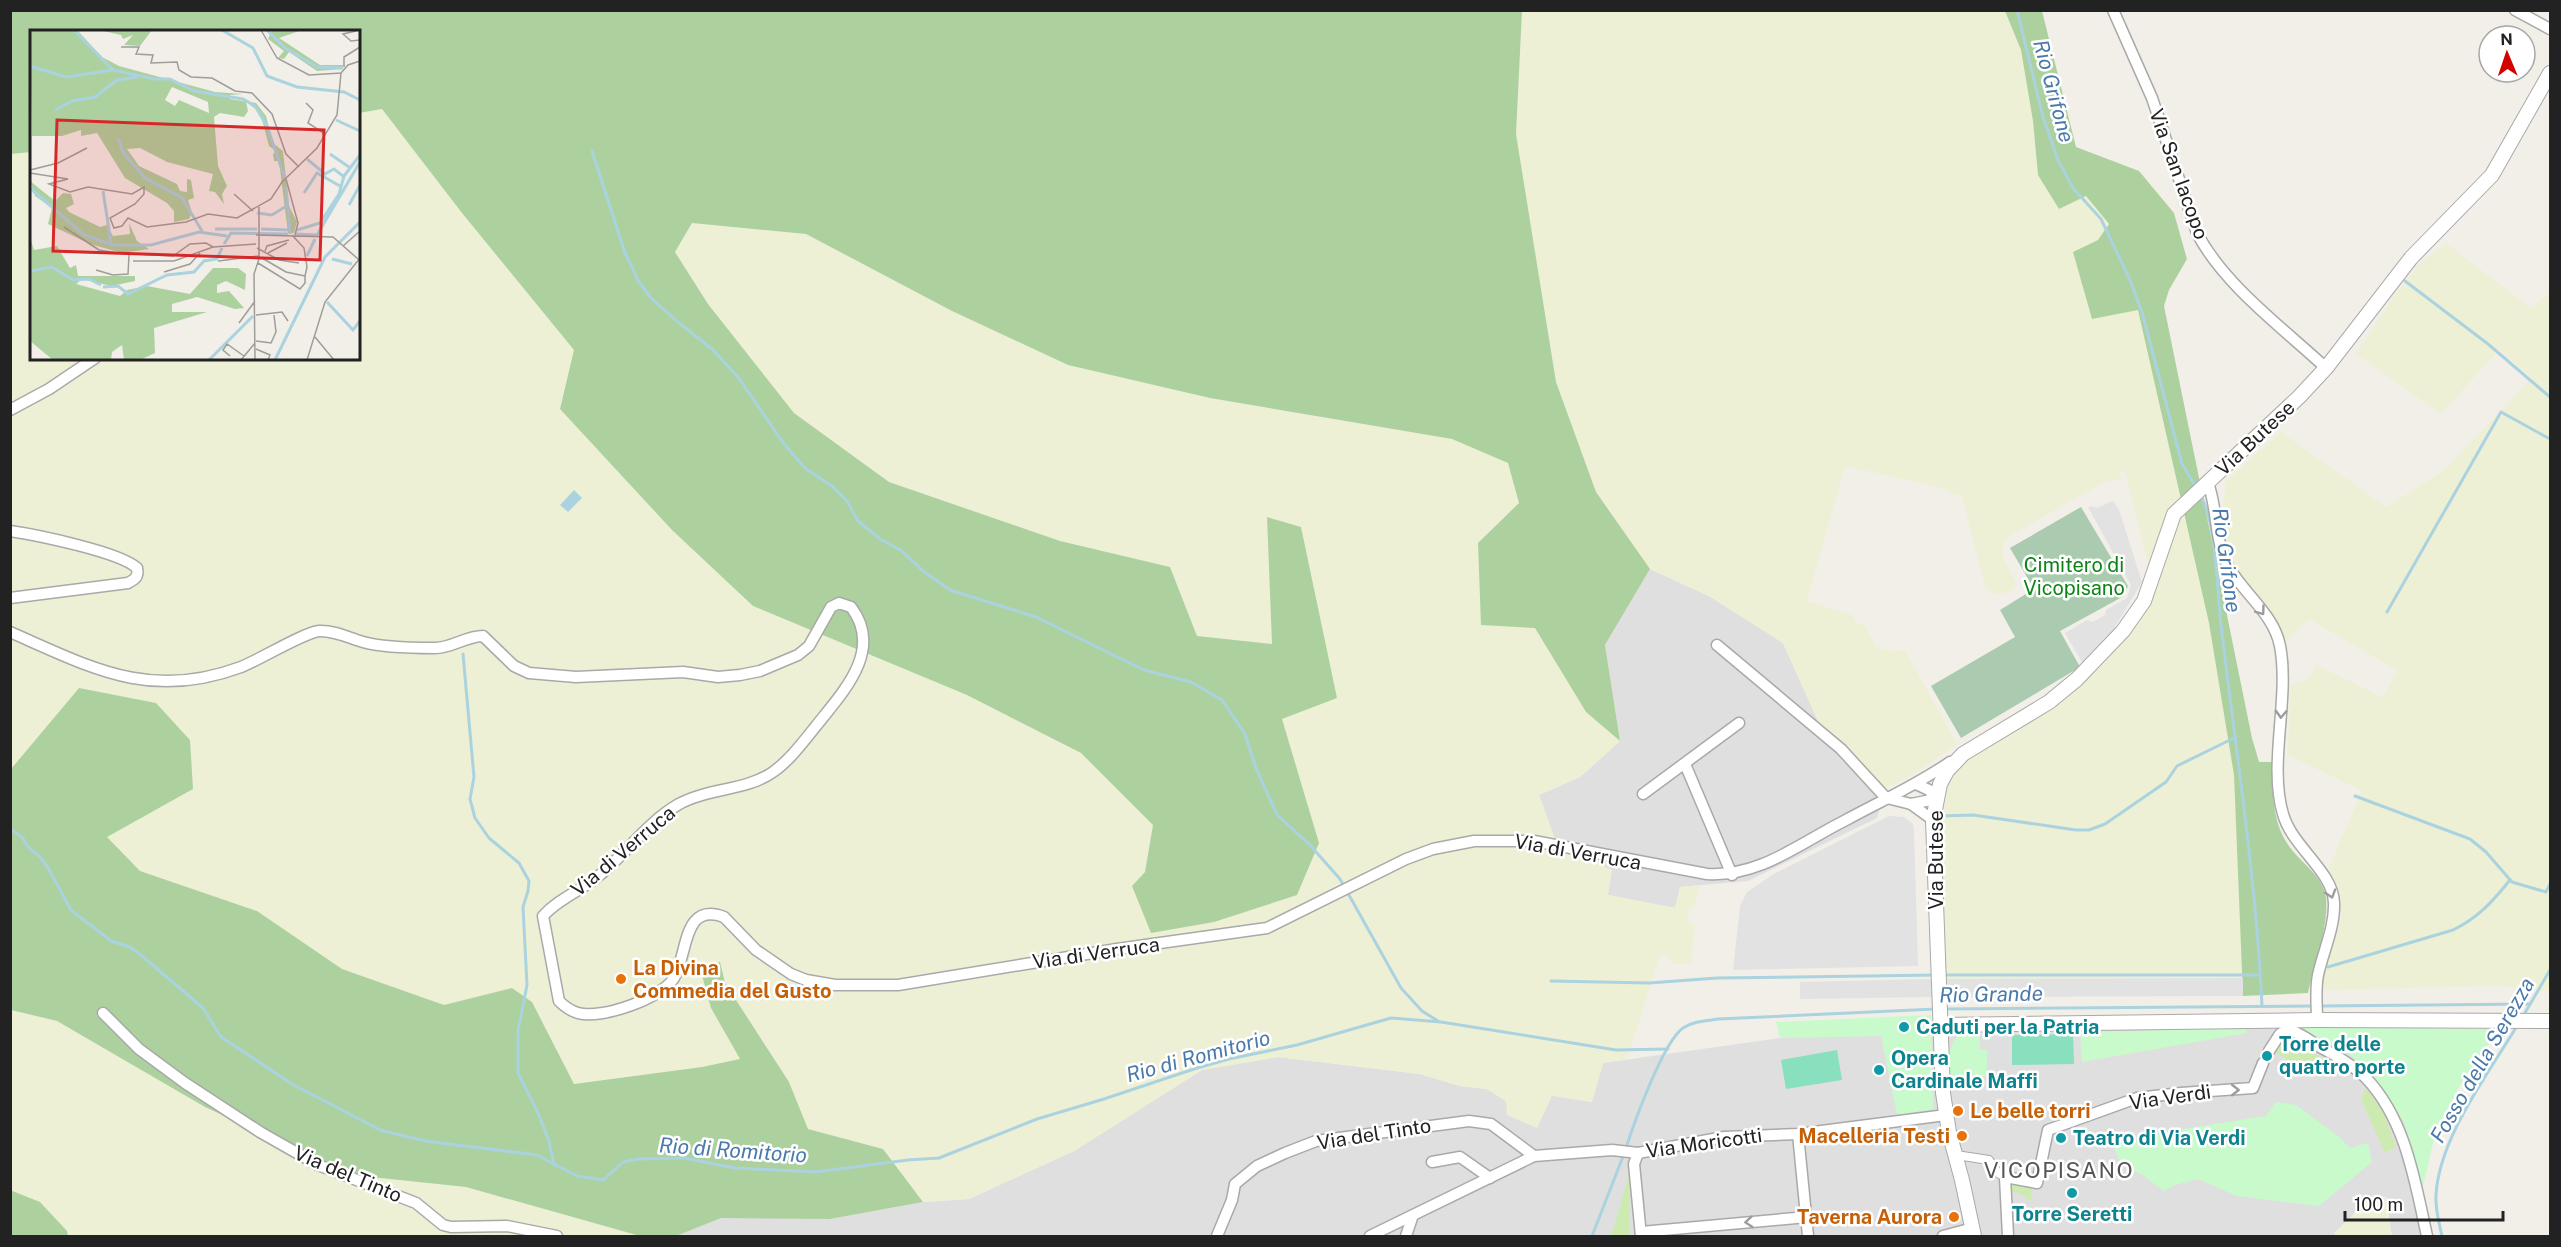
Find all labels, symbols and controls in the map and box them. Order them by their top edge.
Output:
north arrow [2477,24,2537,84]
inset map [30,30,360,360]
text: N [2500,30,2513,49]
water label: Rio Grifone [2028,37,2080,145]
street label: Via San Iacopo [2144,105,2214,243]
street label: Via Butese [2210,395,2300,481]
water label: Rio Grifone [2207,506,2247,614]
park label: Cimitero di Vicopisano [2023,553,2125,600]
one-way arrow [2254,604,2265,615]
one-way arrow [2275,710,2287,719]
street label: Via di Verruca [566,801,680,901]
street label: Via Butese [1924,810,1948,910]
street label: Via di Verruca [1513,829,1643,875]
one-way arrow [2324,888,2336,899]
street label: Via di Verruca [1031,932,1161,974]
place label: La Divina Commedia del Gusto [633,956,831,1003]
marker: La Divina Commedia del Gusto [614,972,628,986]
water label: Fosso della Serezza [2425,973,2539,1147]
water label: Rio Grande [1939,981,2043,1007]
place label: Caduti per la Patria [1916,1015,2099,1039]
marker: Caduti per la Patria [1897,1020,1911,1034]
water label: Rio di Romitorio [1123,1025,1273,1087]
place label: Torre delle quattro porte [2279,1032,2405,1079]
place label: Opera Cardinale Maffi [1891,1046,2038,1093]
marker: Torre delle quattro porte [2260,1049,2274,1063]
marker: Opera Cardinale Maffi [1872,1063,1886,1077]
street label: Via Verdi [2128,1079,2212,1115]
one-way arrow [2230,1084,2239,1096]
place label: Le belle torri [1970,1099,2091,1123]
marker: Le belle torri [1951,1104,1965,1118]
street label: Via del Tinto [1315,1113,1433,1155]
street label: Via Moricotti [1644,1123,1764,1163]
place label: Macelleria Testi [1798,1124,1950,1148]
place label: Teatro di Via Verdi [2073,1126,2246,1150]
marker: Macelleria Testi [1955,1129,1969,1143]
marker: Teatro di Via Verdi [2054,1131,2068,1145]
water label: Rio di Romitorio [658,1132,808,1168]
street label: Via del Tinto [290,1140,406,1208]
district label: VICOPISANO [1984,1157,2134,1183]
scale bar [2345,1184,2502,1222]
marker: Torre Seretti [2065,1186,2079,1200]
text: 100 m [2354,1194,2403,1215]
place label: Torre Seretti [2012,1202,2132,1226]
place label: Taverna Aurora [1797,1205,1942,1229]
marker: Taverna Aurora [1947,1210,1961,1224]
one-way arrow [1745,1215,1754,1228]

